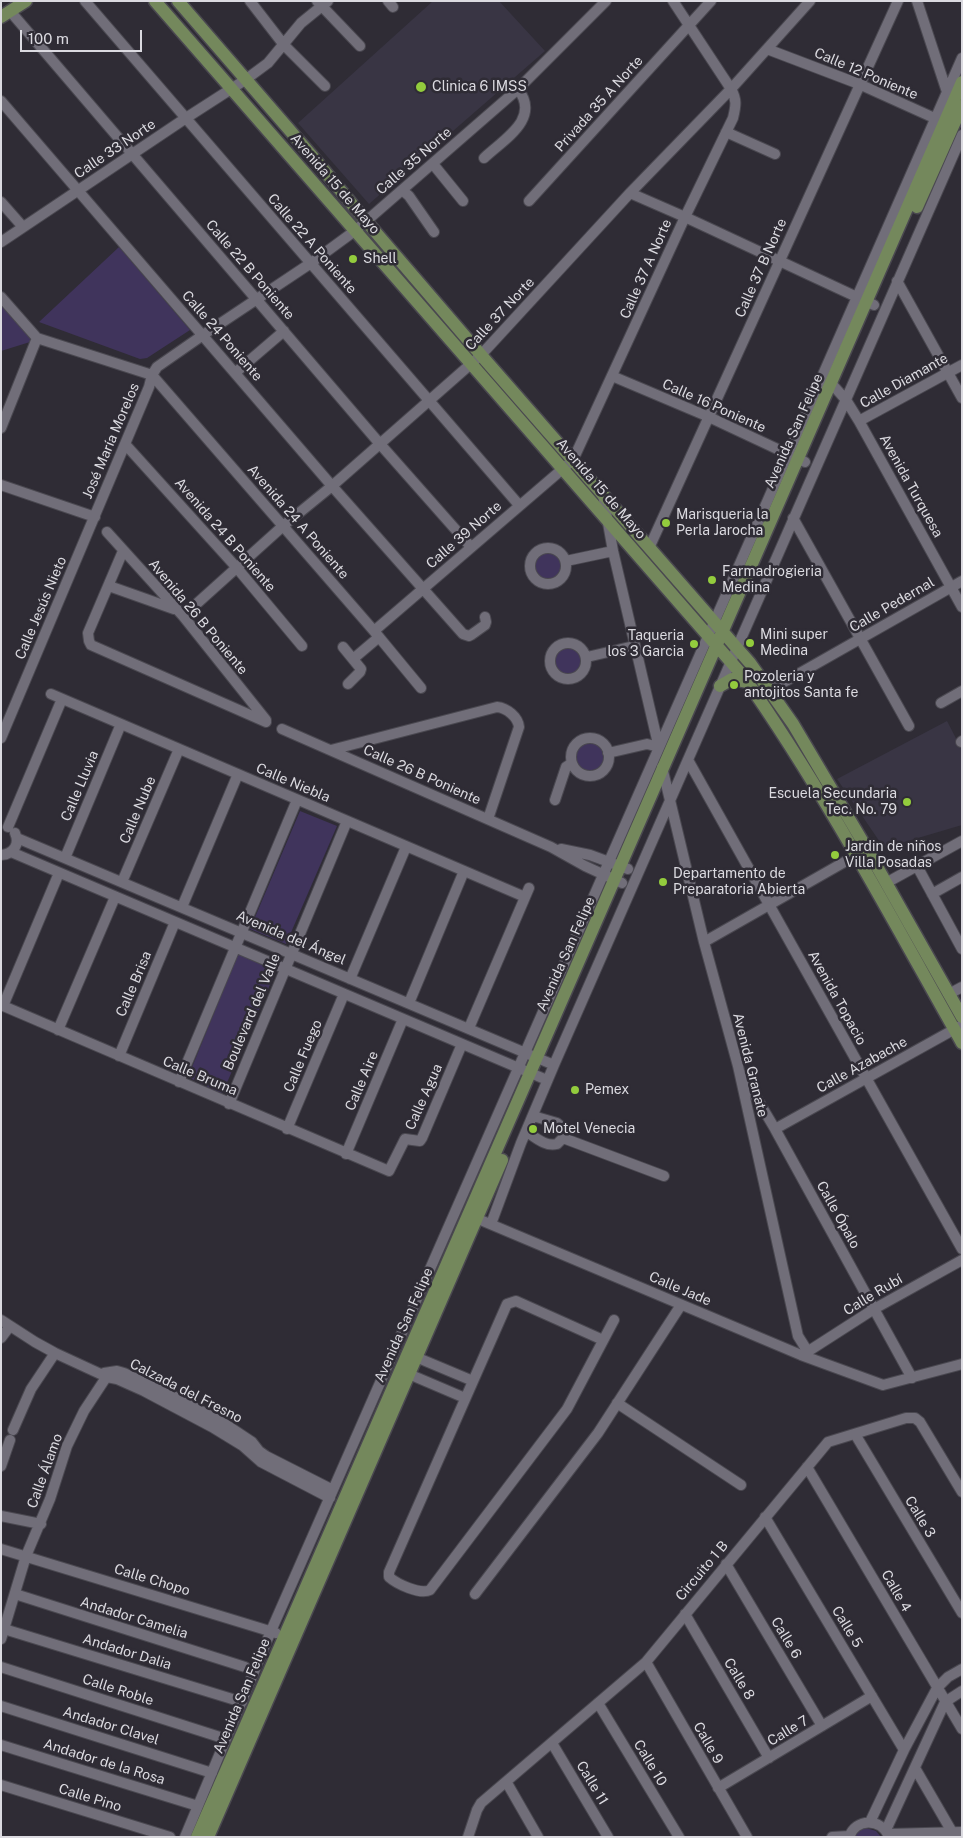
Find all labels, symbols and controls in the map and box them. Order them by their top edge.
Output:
scale bar [22,20,145,52]
text: 100 m [28,30,69,47]
street label: Calle 12 Poniente [812,45,920,103]
street label: Privada 35 A Norte [551,53,647,155]
place label: Clinica 6 IMSS [432,79,527,95]
marker: Clinica 6 IMSS [414,80,428,94]
street label: Calle 33 Norte [71,116,159,182]
street label: Calle 35 Norte [373,124,455,198]
street label: Avenida 15 de Mayo [287,130,383,238]
street label: Calle 22 A Poniente [264,191,360,297]
street label: Calle 37 B Norte [732,216,790,320]
street label: Calle 22 B Poniente [202,217,298,323]
street label: Calle 37 A Norte [617,217,675,321]
place label: Shell [363,251,397,267]
marker: Shell [347,253,359,265]
street label: Calle 37 Norte [462,274,538,354]
street label: Calle 24 Poniente [178,287,266,385]
street label: Calle Diamante [857,350,951,412]
street label: Avenida San Felipe [761,371,827,491]
street label: Calle 16 Poniente [660,376,768,436]
street label: José María Morelos [79,381,143,501]
street label: Avenida Turquesa [876,432,946,540]
street label: Avenida 15 de Mayo [553,435,649,543]
street label: Avenida 24 A Poniente [244,461,352,583]
street label: Avenida 24 B Poniente [171,475,279,595]
street label: Calle 39 Norte [423,498,505,572]
place label: Marisqueria la Perla Jarocha [676,507,769,540]
marker: Marisqueria la Perla Jarocha [660,517,672,529]
street label: Calle Jesús Nieto [12,554,70,662]
street label: Avenida 26 B Poniente [145,556,251,678]
place label: Farmadrogieria Medina [722,564,822,596]
marker: Farmadrogieria Medina [706,574,718,586]
street label: Calle Pedernal [847,574,937,636]
place label: Mini super Medina [760,627,828,660]
place label: Taqueria los 3 Garcia [607,628,684,660]
marker: Mini super Medina [744,637,756,649]
marker: Taqueria los 3 Garcia [688,638,700,650]
place label: Pozoleria y antojitos Santa fe [744,669,858,702]
marker: Pozoleria y antojitos Santa fe [728,679,740,691]
street label: Calle 26 B Poniente [361,742,483,808]
street label: Calle Lluvia [58,748,102,824]
street label: Calle Niebla [253,760,333,806]
street label: Calle Nube [116,774,160,846]
place label: Escuela Secundaria Tec. No. 79 [768,786,897,819]
marker: Escuela Secundaria Tec. No. 79 [901,796,913,808]
place label: Jardin de niños Villa Posadas [845,839,941,872]
marker: Jardin de niños Villa Posadas [829,849,841,861]
place label: Departamento de Preparatoria Abierta [673,866,805,899]
marker: Departamento de Preparatoria Abierta [657,876,669,888]
street label: Avenida San Felipe [533,894,599,1014]
street label: Avenida del Ángel [234,907,348,969]
street label: Avenida Topacio [804,948,870,1048]
street label: Calle Brisa [113,949,155,1019]
street label: Boulevard del Valle [220,951,284,1073]
street label: Avenida Granate [729,1011,771,1119]
street label: Calle Fuego [280,1017,326,1095]
street label: Calle Azabache [814,1033,910,1097]
street label: Calle Aire [342,1049,382,1113]
street label: Calle Bruma [160,1053,240,1099]
street label: Calle Agua [402,1061,446,1133]
place label: Pemex [585,1082,629,1098]
marker: Pemex [569,1084,581,1096]
place label: Motel Venecia [543,1121,635,1137]
marker: Motel Venecia [527,1123,539,1135]
street label: Calle Ópalo [813,1178,863,1252]
street label: Avenida San Felipe [371,1265,437,1385]
street label: Calle Jade [646,1268,714,1310]
street label: Calle Rubí [840,1271,906,1319]
street label: Calzada del Fresno [127,1355,245,1427]
street label: Calle Álamo [24,1431,66,1511]
street label: Calle 3 [901,1493,939,1541]
street label: Circuito 1 B [672,1538,732,1604]
street label: Calle Chopo [112,1561,192,1599]
street label: Calle 4 [877,1567,915,1615]
street label: Andador Camelia [78,1594,190,1642]
street label: Calle 5 [828,1603,866,1651]
street label: Calle 6 [767,1614,805,1662]
street label: Andador Dalia [81,1631,173,1673]
street label: Avenida San Felipe [210,1636,274,1756]
street label: Calle 8 [720,1655,758,1703]
street label: Calle Roble [80,1671,156,1709]
street label: Andador Clavel [61,1703,161,1749]
street label: Calle 7 [764,1712,812,1750]
street label: Calle 9 [689,1719,727,1767]
street label: Andador de la Rosa [41,1736,167,1788]
street label: Calle 10 [630,1737,670,1789]
street label: Calle 11 [572,1758,612,1808]
street label: Calle Pino [56,1780,124,1816]

